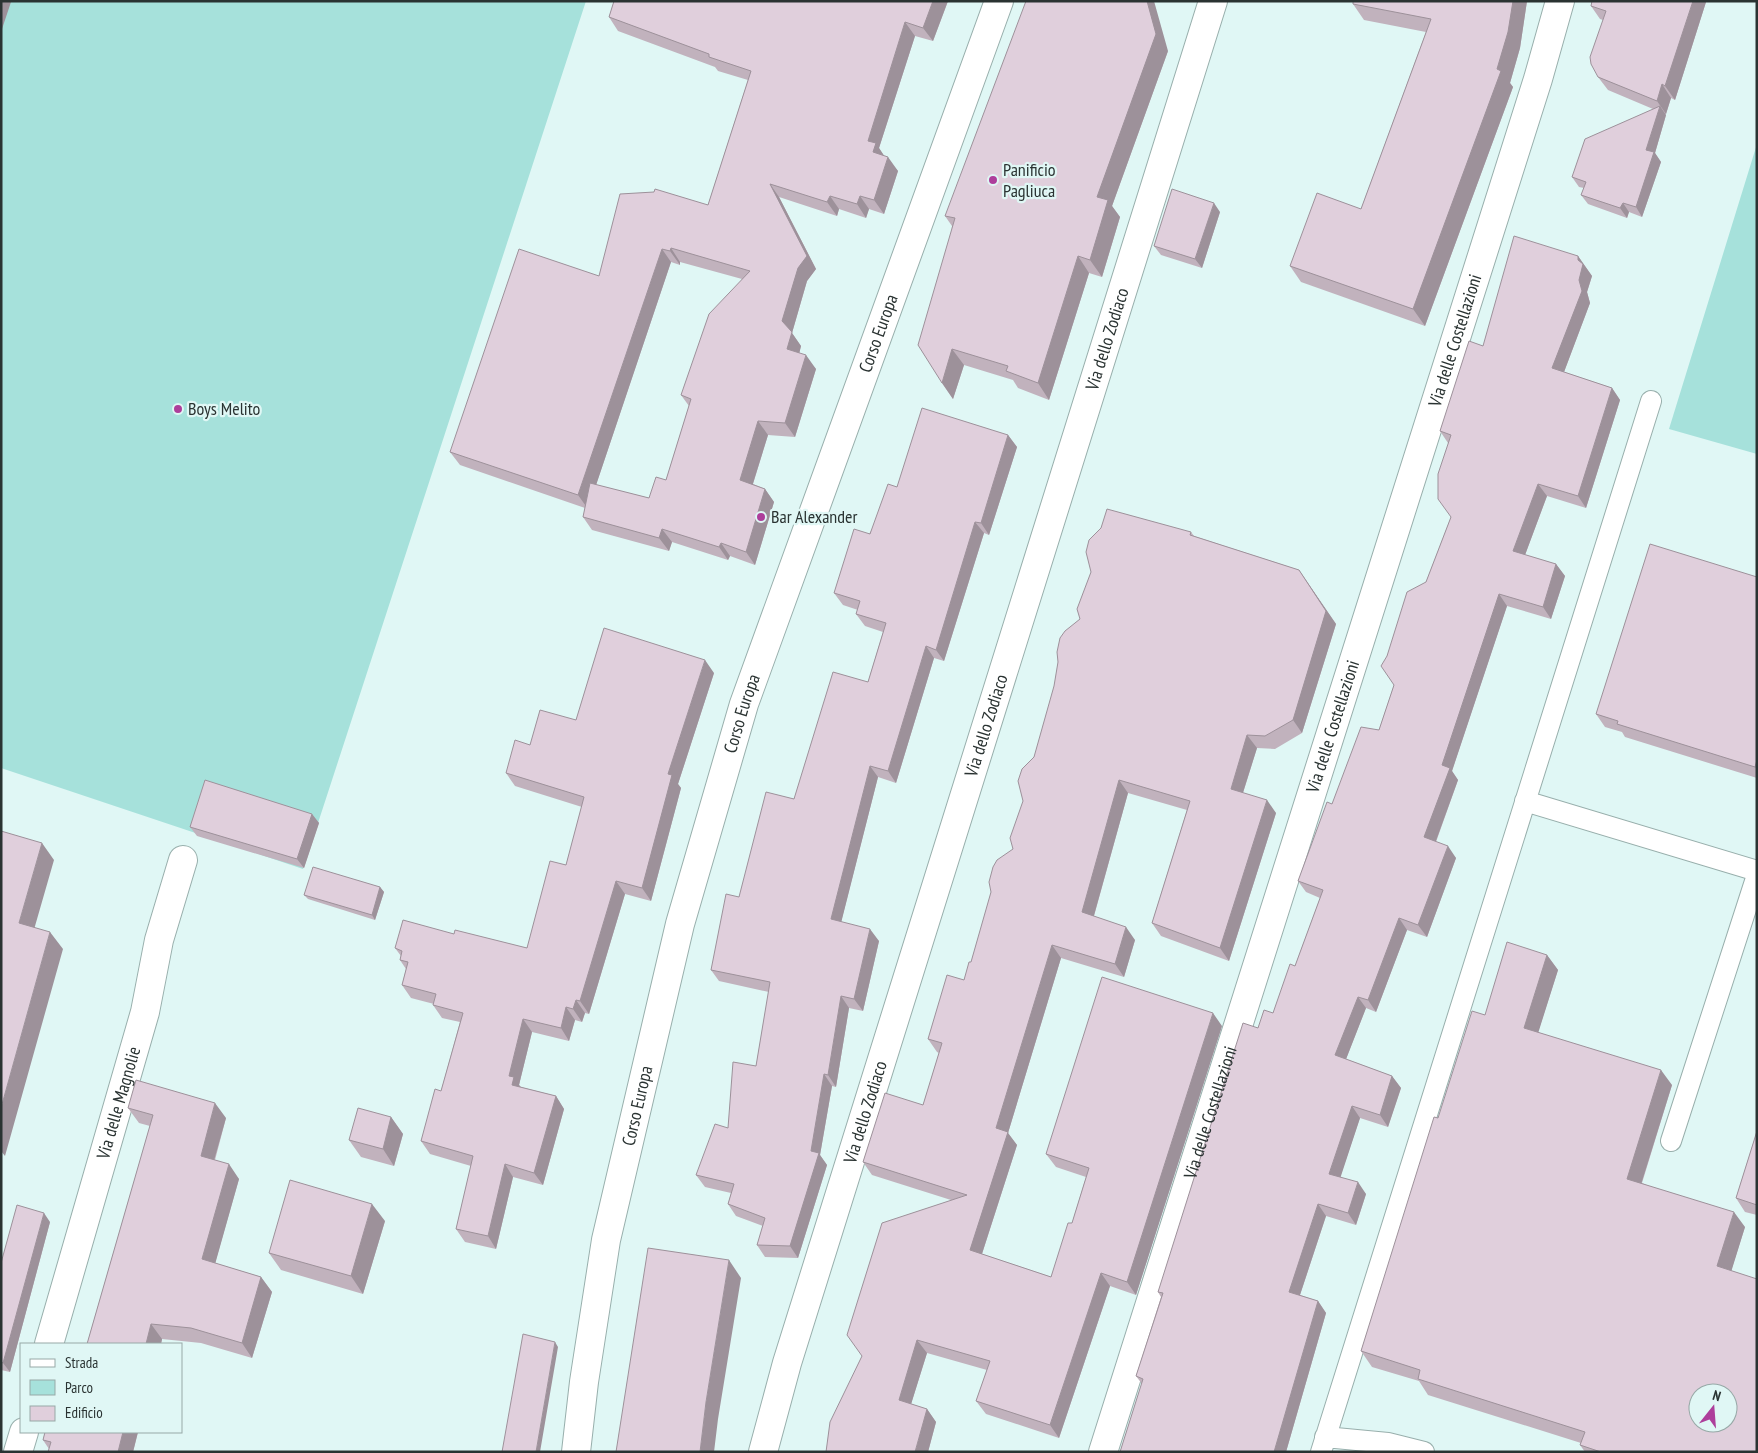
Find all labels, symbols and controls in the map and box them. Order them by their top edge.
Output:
place label: Panificio Pagliuca [1003,158,1056,202]
marker: Panificio Pagliuca [987,174,999,186]
street label: Via delle Costellazioni [1423,271,1486,410]
street label: Via dello Zodiaco [1080,285,1134,394]
street label: Corso Europa [853,291,903,375]
place label: Boys Melito [188,397,261,420]
marker: Boys Melito [172,403,184,415]
place label: Bar Alexander [771,505,858,528]
marker: Bar Alexander [755,511,767,523]
street label: Via delle Costellazioni [1300,657,1364,796]
street label: Corso Europa [718,671,765,756]
street label: Via dello Zodiaco [959,671,1013,780]
street label: Via delle Costellazioni [1178,1043,1242,1183]
street label: Via delle Magnolie [91,1044,145,1163]
street label: Via dello Zodiaco [838,1058,892,1167]
street label: Corso Europa [616,1063,657,1148]
legend [20,1343,182,1433]
text: Strada [65,1353,98,1372]
text: Parco [65,1378,93,1397]
north arrow [1688,1383,1738,1433]
text: N [1711,1386,1723,1405]
text: Edificio [65,1403,103,1422]

